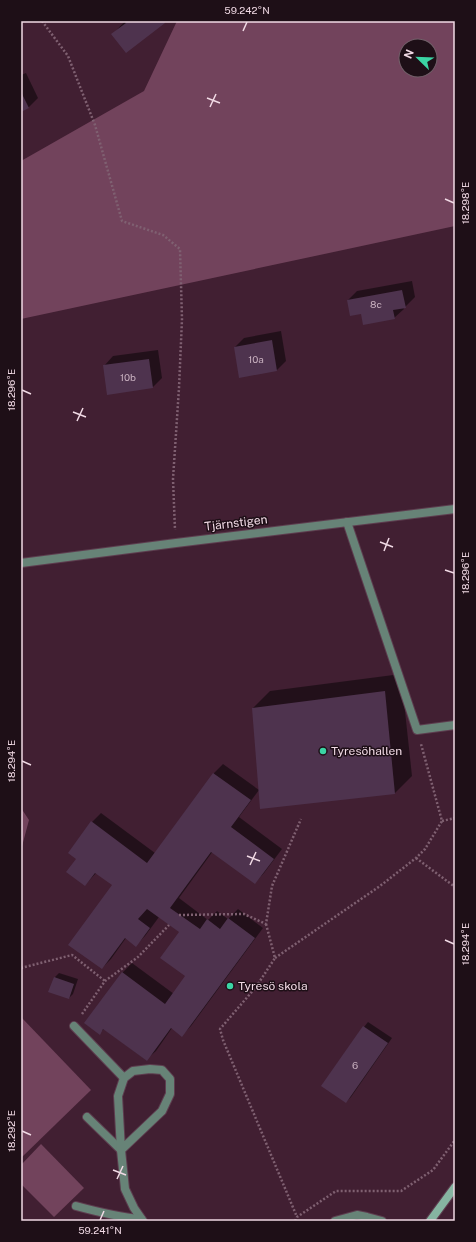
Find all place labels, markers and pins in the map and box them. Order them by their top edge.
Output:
place label: Tyresöhallen [331,744,402,758]
marker: Tyresöhallen [318,746,328,756]
place label: Tyresö skola [238,979,308,993]
marker: Tyresö skola [225,981,235,991]

